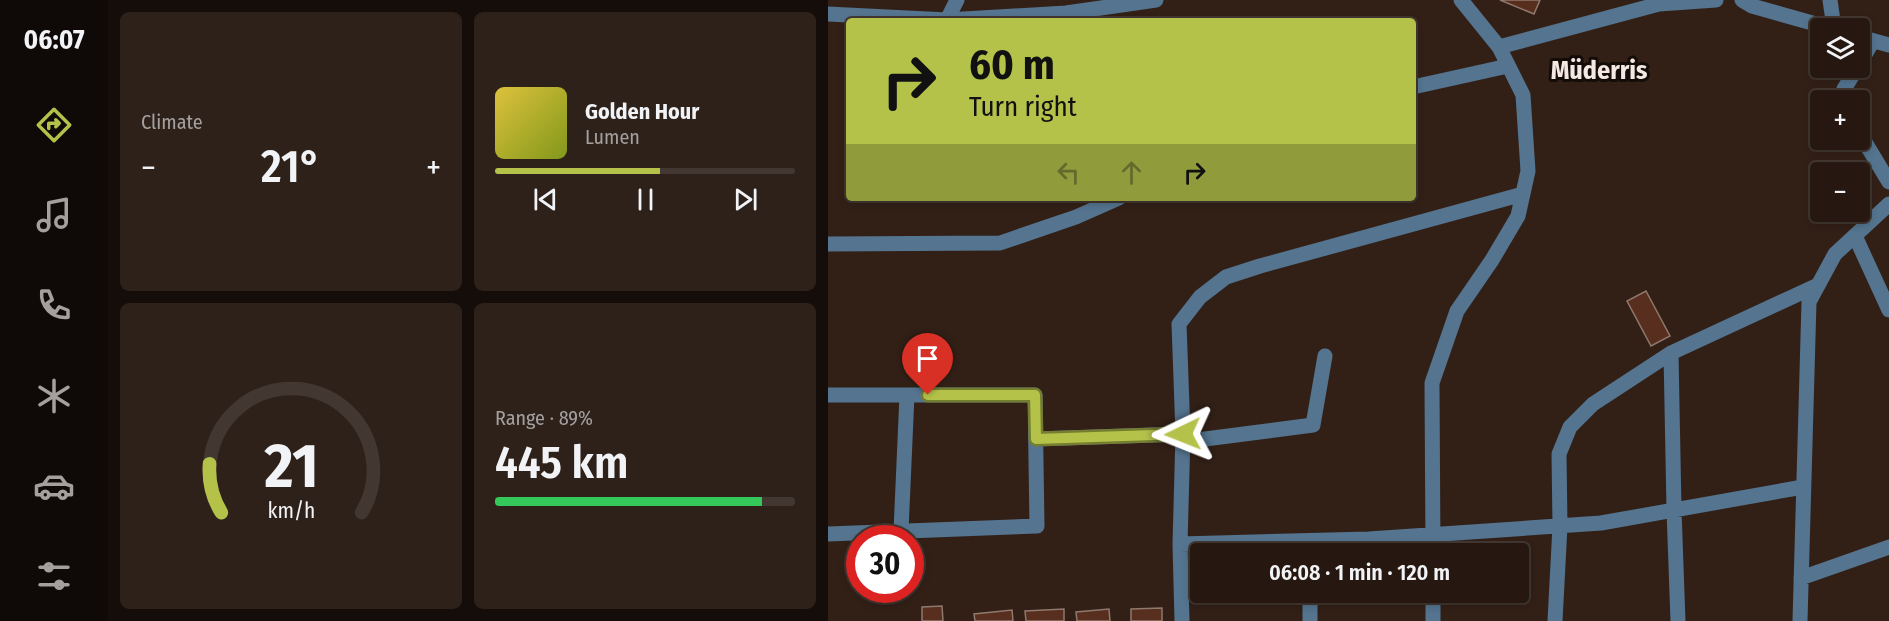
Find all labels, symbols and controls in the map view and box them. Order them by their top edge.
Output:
map controls [1810,18,1870,222]
button: layers [1810,18,1870,78]
text: 06:07 [24,24,84,56]
text: 60 m [969,40,1055,90]
icon: right [870,42,948,120]
district label: Müderris [1551,55,1647,86]
button: + [1810,90,1870,150]
text: Turn right [969,91,1077,123]
text: Golden Hour [585,98,699,125]
icon: directions [33,104,75,146]
text: Climate [141,110,203,134]
text: Lumen [585,125,640,149]
text: 21° [261,140,321,194]
text: − [141,148,156,188]
text: + [426,148,441,188]
icon: left [1052,156,1085,189]
icon: ahead [1115,156,1148,189]
icon: right [1178,156,1211,189]
button: − [1810,162,1870,222]
icon: previous [529,183,562,216]
icon: pause [629,183,662,216]
icon: next [729,183,762,216]
icon: music [33,194,75,236]
icon: phone [33,284,75,326]
pin [902,333,953,395]
icon: arrive [911,342,944,375]
icon: climate [33,375,75,417]
position arrow [1151,402,1215,466]
text: Range · 89% [495,406,593,430]
text: 21 [263,429,318,504]
text: 445 km [495,436,628,490]
icon: car [33,465,75,507]
text: km/h [267,498,315,524]
speed limit sign: 30 [846,525,924,603]
icon: filters [33,555,75,597]
text: 06:08 · 1 min · 120 m [1269,559,1450,586]

